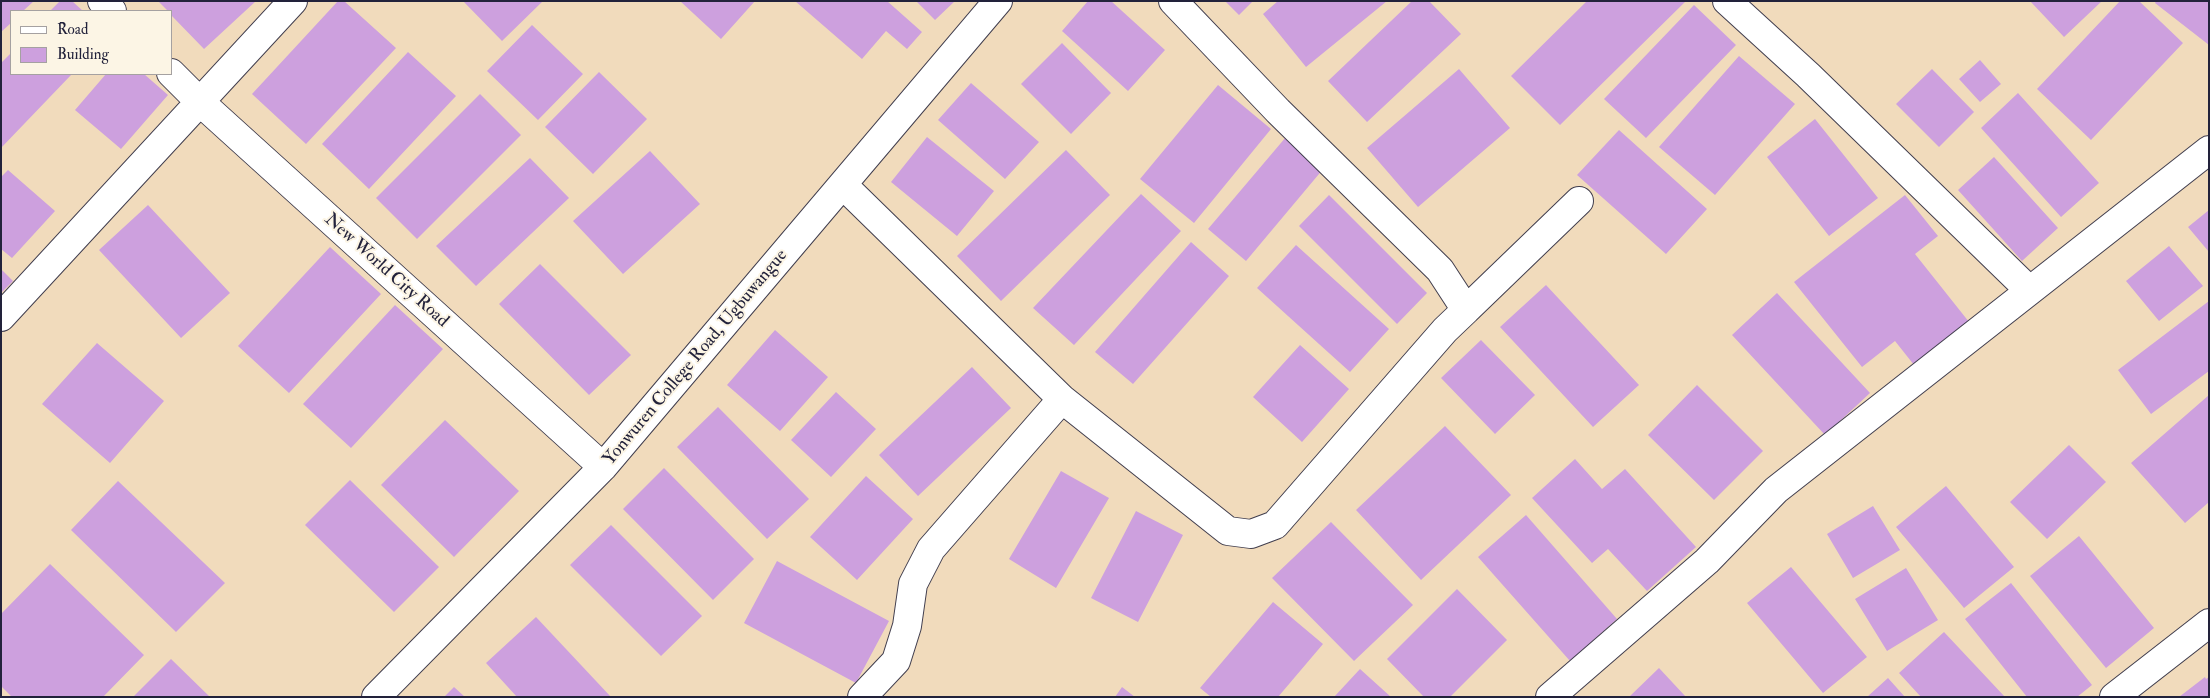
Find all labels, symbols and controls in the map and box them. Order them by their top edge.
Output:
legend [10,10,172,75]
text: Road [57,20,88,39]
text: Building [57,45,109,64]
street label: New World City Road [319,209,453,333]
street label: Yonwuren College Road, Ugbuwangue [599,246,793,470]

